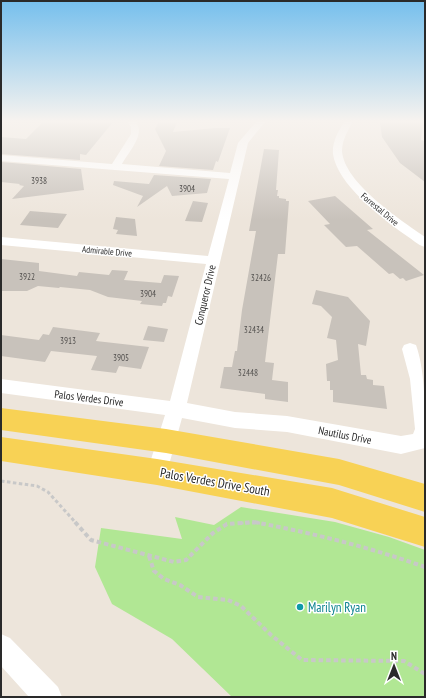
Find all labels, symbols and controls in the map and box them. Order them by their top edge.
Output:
house number: 3938 [31,175,47,186]
house number: 3904 [179,183,195,194]
street label: Forrestal Drive [359,190,401,228]
street label: Admirable Drive [82,243,133,259]
street label: Conqueror Drive [191,263,219,327]
house number: 3922 [19,271,35,282]
house number: 32426 [251,272,271,283]
house number: 3904 [140,288,156,299]
house number: 32434 [244,324,264,335]
house number: 3913 [60,335,76,346]
house number: 3905 [113,352,129,363]
house number: 32448 [238,367,258,378]
street label: Palos Verdes Drive [54,387,125,409]
street label: Nautilus Drive [317,423,373,447]
street label: Palos Verdes Drive South [159,464,271,500]
place label: Marilyn Ryan [308,599,366,616]
marker: Marilyn Ryan [295,602,305,612]
north arrow [374,646,414,686]
text: N [391,649,397,663]

